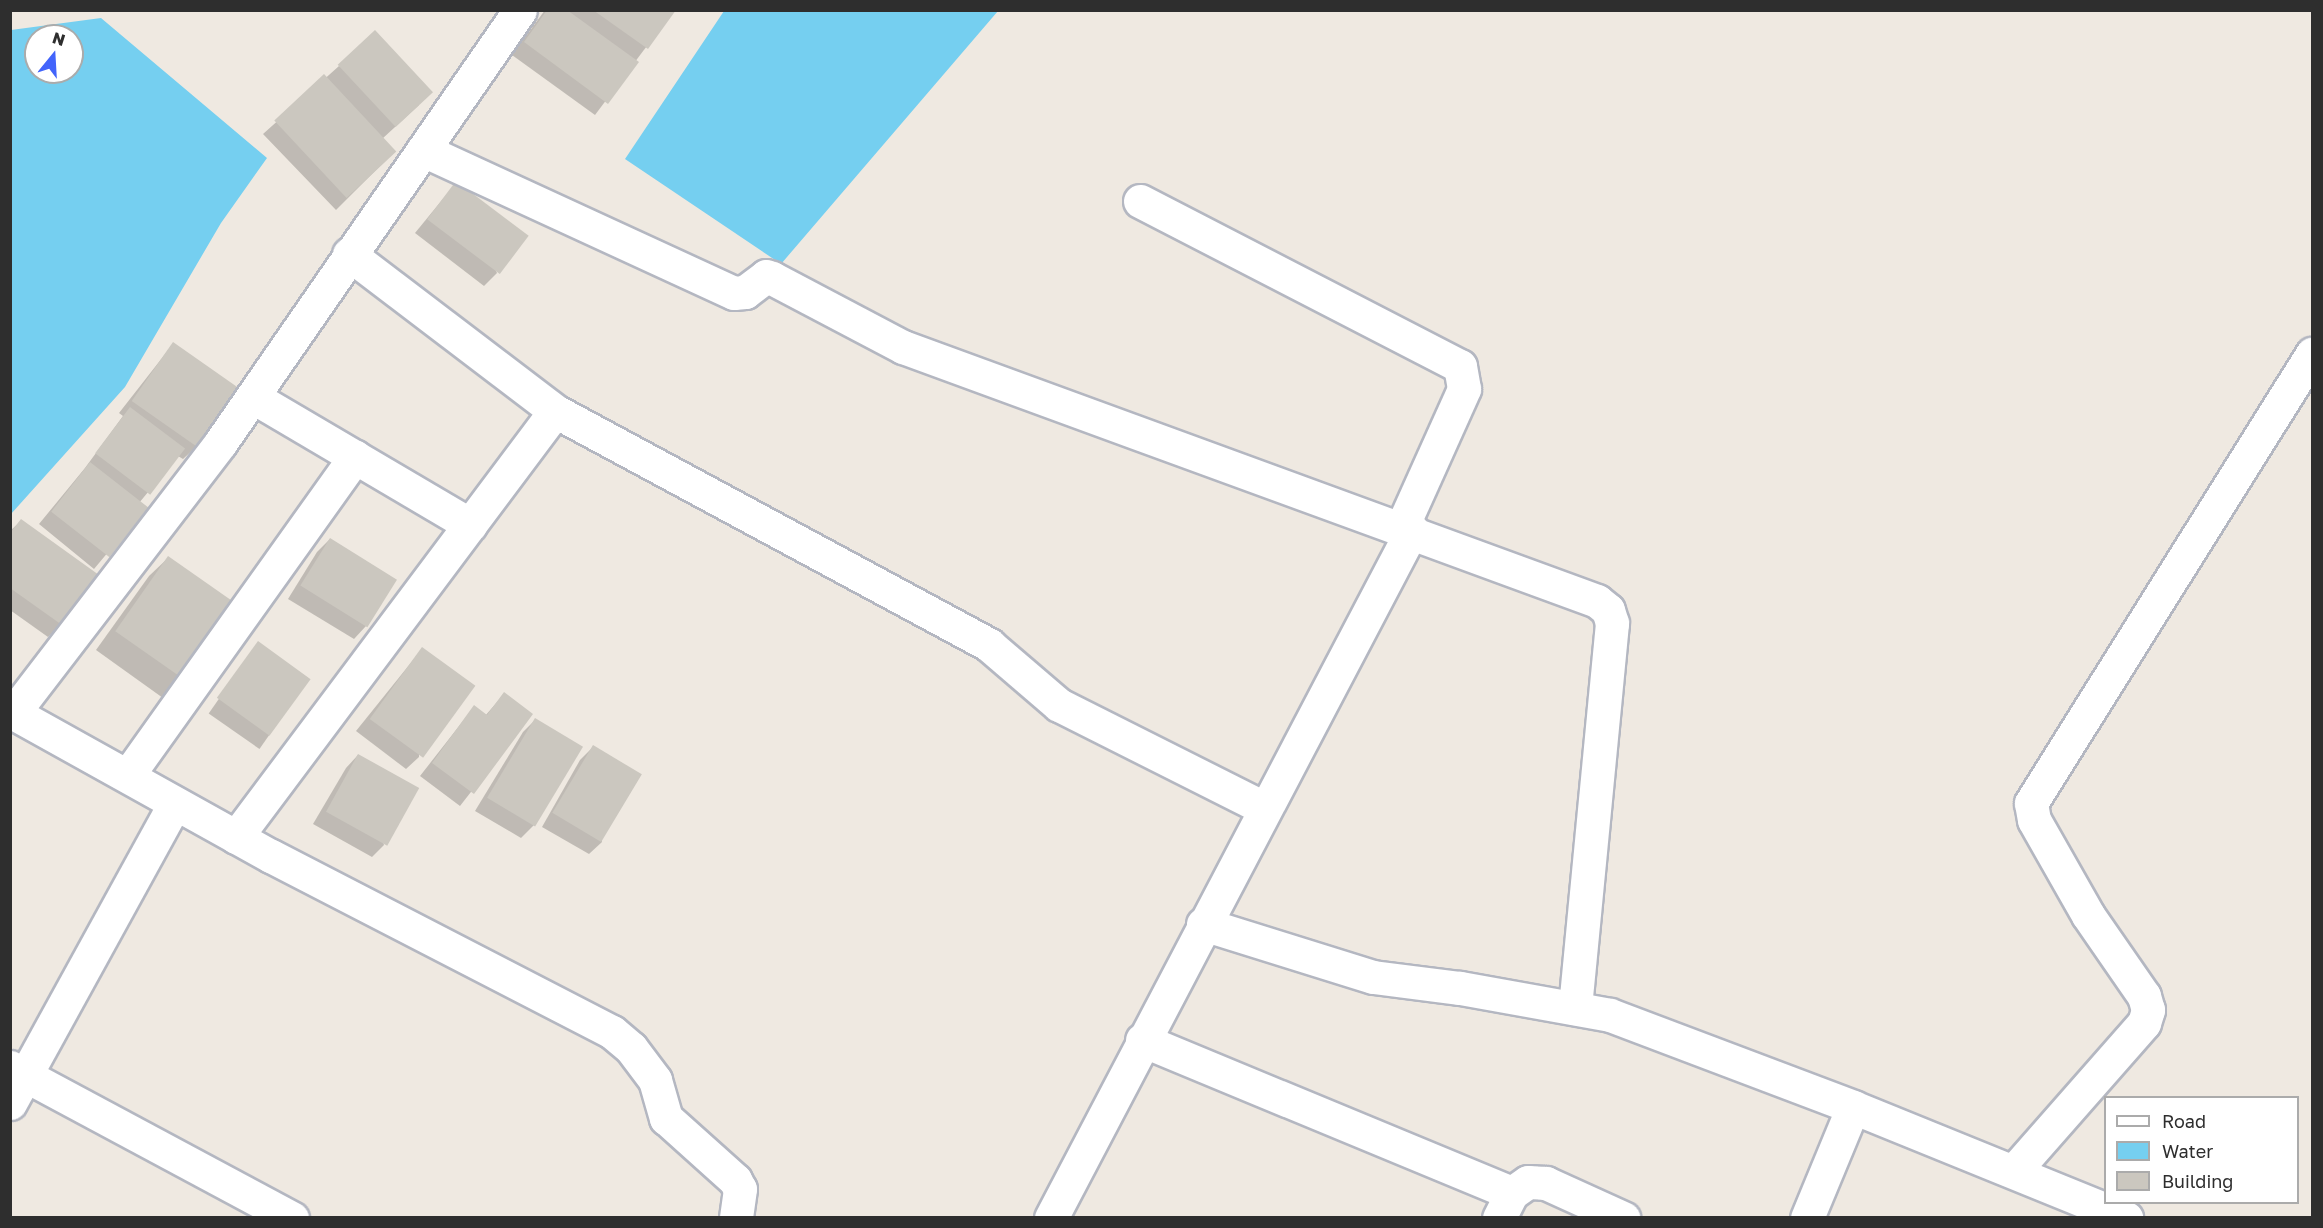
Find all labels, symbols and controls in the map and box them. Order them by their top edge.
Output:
north arrow [24,24,84,84]
text: N [50,27,68,50]
legend [2104,1096,2299,1204]
text: Road [2162,1110,2206,1132]
text: Water [2162,1140,2213,1162]
text: Building [2162,1170,2233,1192]

